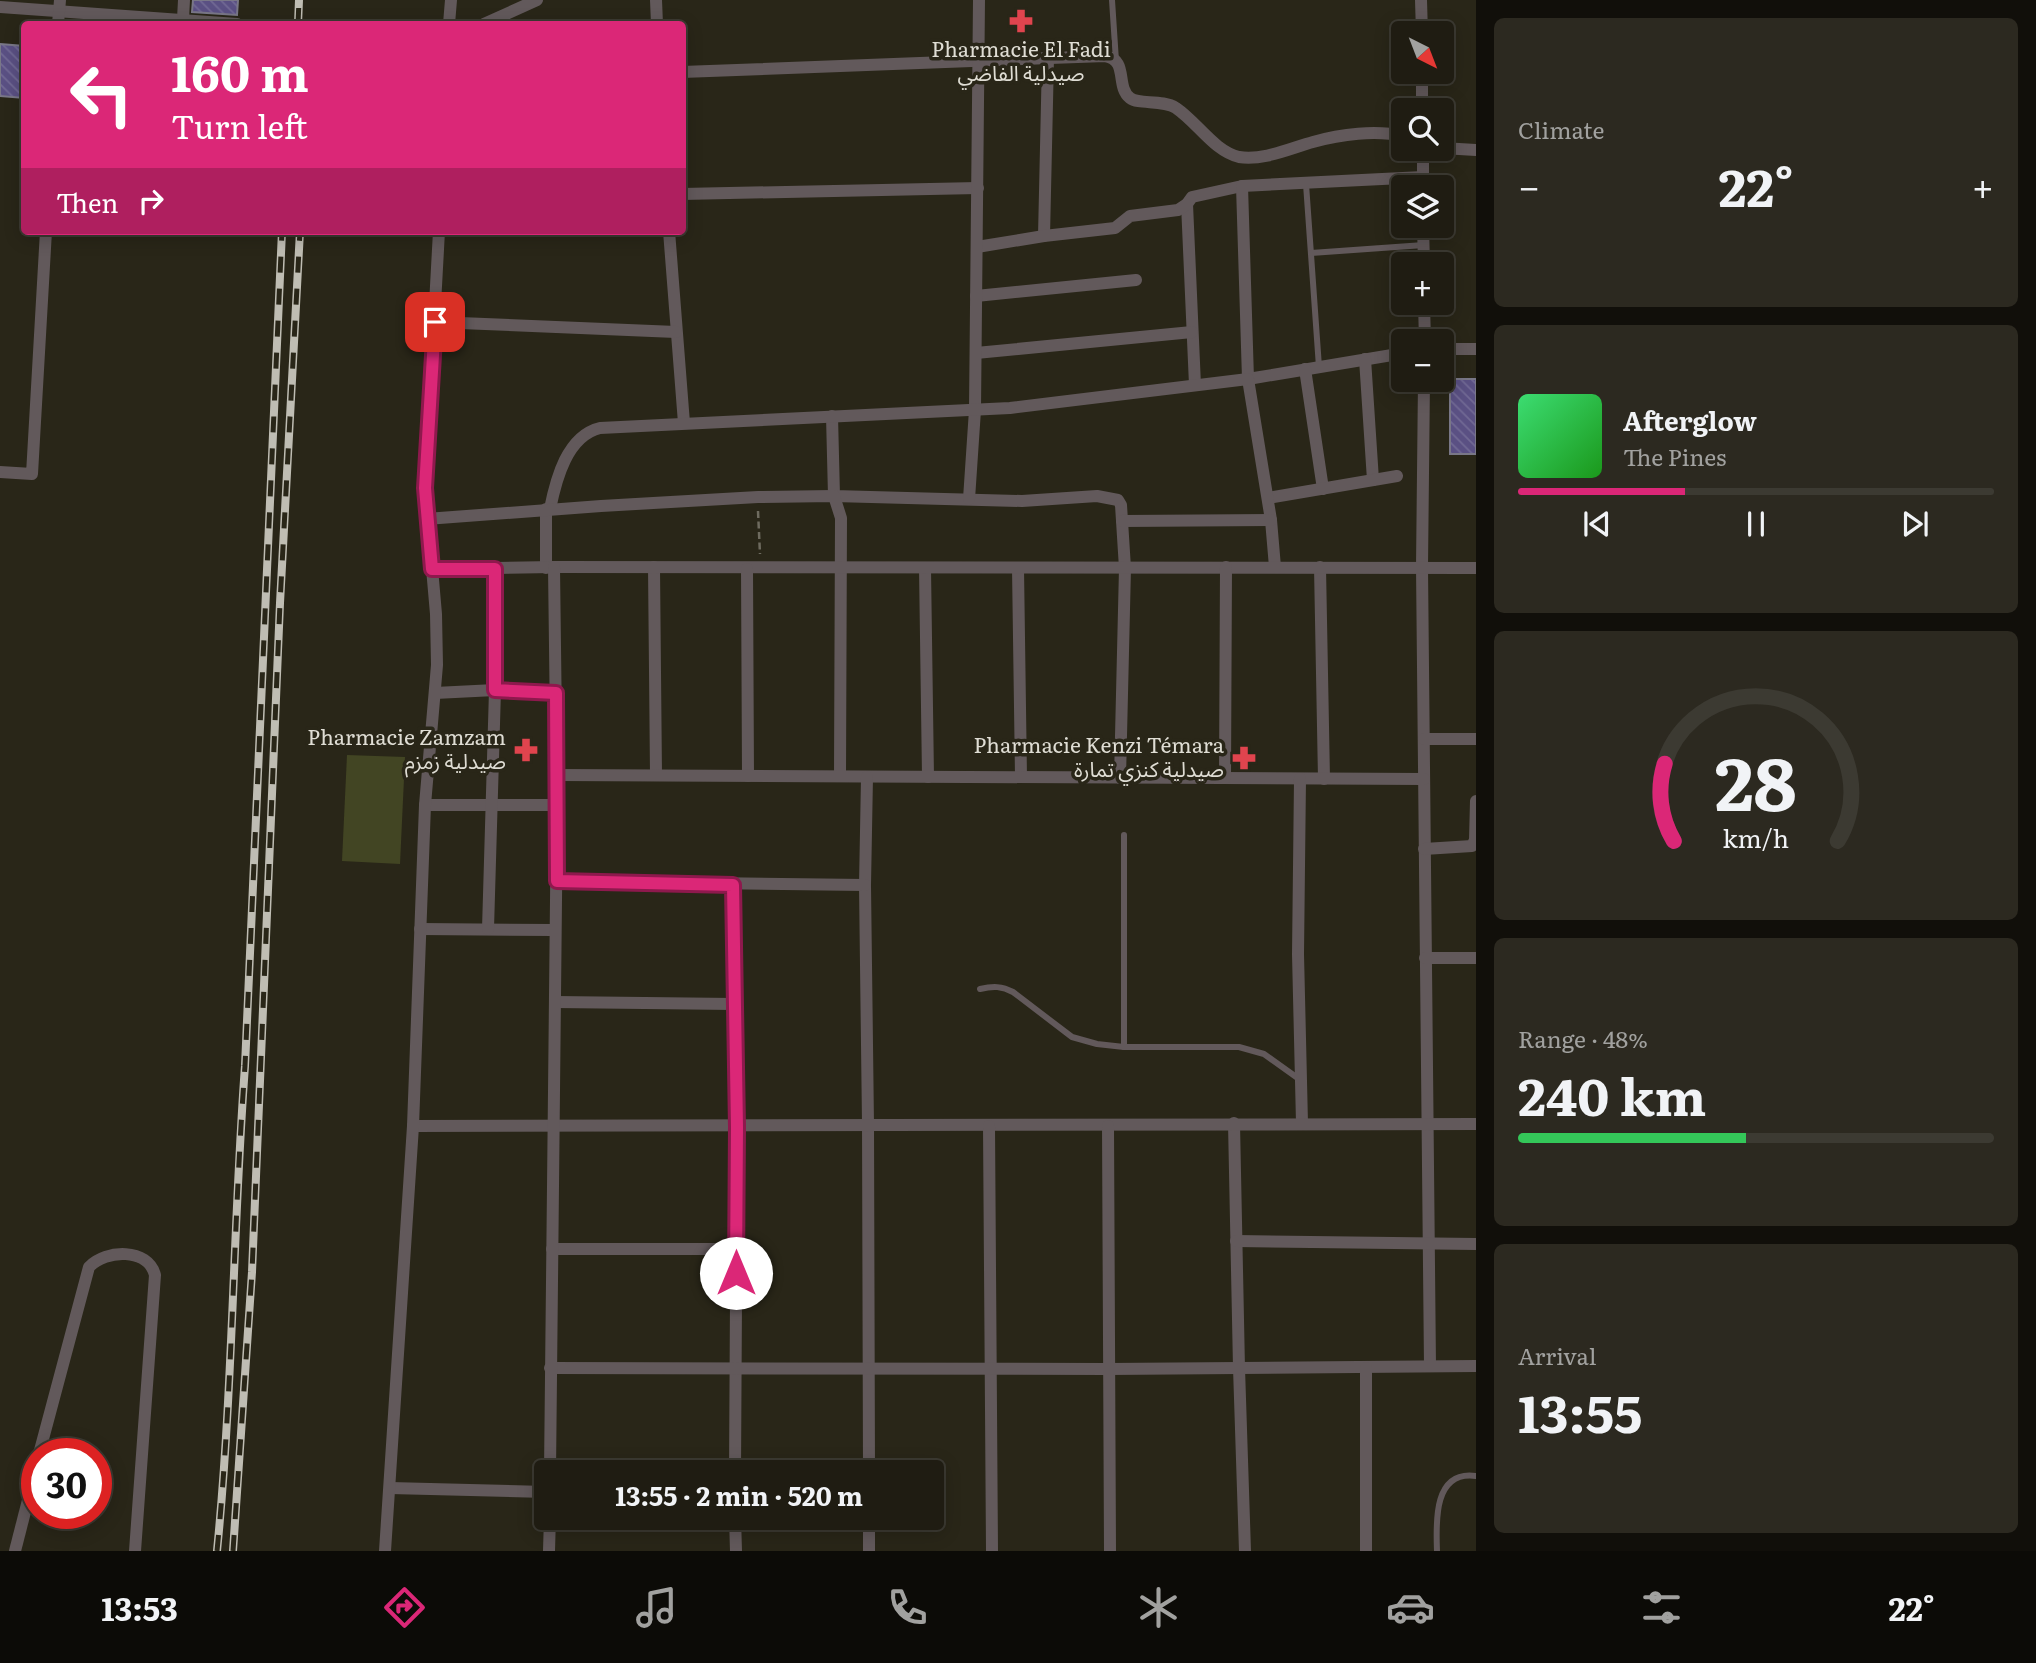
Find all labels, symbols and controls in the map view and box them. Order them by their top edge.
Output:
pharmacy icon: Pharmacie El Fadi صيدلية الفاضي [1007,7,1035,35]
north arrow [1391,21,1454,84]
map controls [1391,21,1454,392]
place label: Pharmacie El Fadi صيدلية الفاضي [931,32,1111,90]
text: 160 m [171,34,309,107]
icon: left [56,49,147,140]
button: search [1391,98,1454,161]
text: Turn left [171,101,308,149]
text: Climate [1518,112,1604,146]
text: 22° [1718,146,1794,223]
text: − [1518,156,1540,213]
text: + [1972,156,1994,213]
button: layers [1391,175,1454,238]
text: Then [56,182,118,221]
icon: right [132,182,170,220]
button: + [1391,252,1454,315]
pin [405,292,465,352]
icon: arrive [416,303,454,341]
button: − [1391,329,1454,392]
text: Afterglow [1623,400,1757,439]
text: The Pines [1623,439,1726,473]
icon: previous [1578,505,1616,543]
icon: pause [1737,505,1775,543]
icon: next [1896,505,1934,543]
place label: Pharmacie Zamzam صيدلية زمزم [307,720,506,778]
text: 28 [1715,726,1797,834]
place label: Pharmacie Kenzi Témara صيدلية كنزي تمارة [973,728,1225,786]
pharmacy icon: Pharmacie Zamzam صيدلية زمزم [512,736,540,764]
pharmacy icon: Pharmacie Kenzi Témara صيدلية كنزي تمارة [1230,744,1258,772]
text: km/h [1723,819,1789,856]
text: Range · 48% [1518,1021,1648,1055]
text: 240 km [1518,1055,1706,1132]
position arrow [699,1236,773,1310]
text: Arrival [1518,1338,1597,1372]
text: 13:55 [1518,1372,1642,1449]
speed limit sign: 30 [21,1438,112,1529]
text: 13:55 · 2 min · 520 m [615,1475,863,1514]
text: 13:53 [101,1583,178,1631]
icon: directions [380,1583,429,1632]
icon: music [632,1583,681,1632]
icon: phone [883,1583,932,1632]
icon: climate [1134,1583,1183,1632]
icon: car [1386,1583,1435,1632]
icon: filters [1637,1583,1686,1632]
text: 22° [1889,1583,1935,1631]

